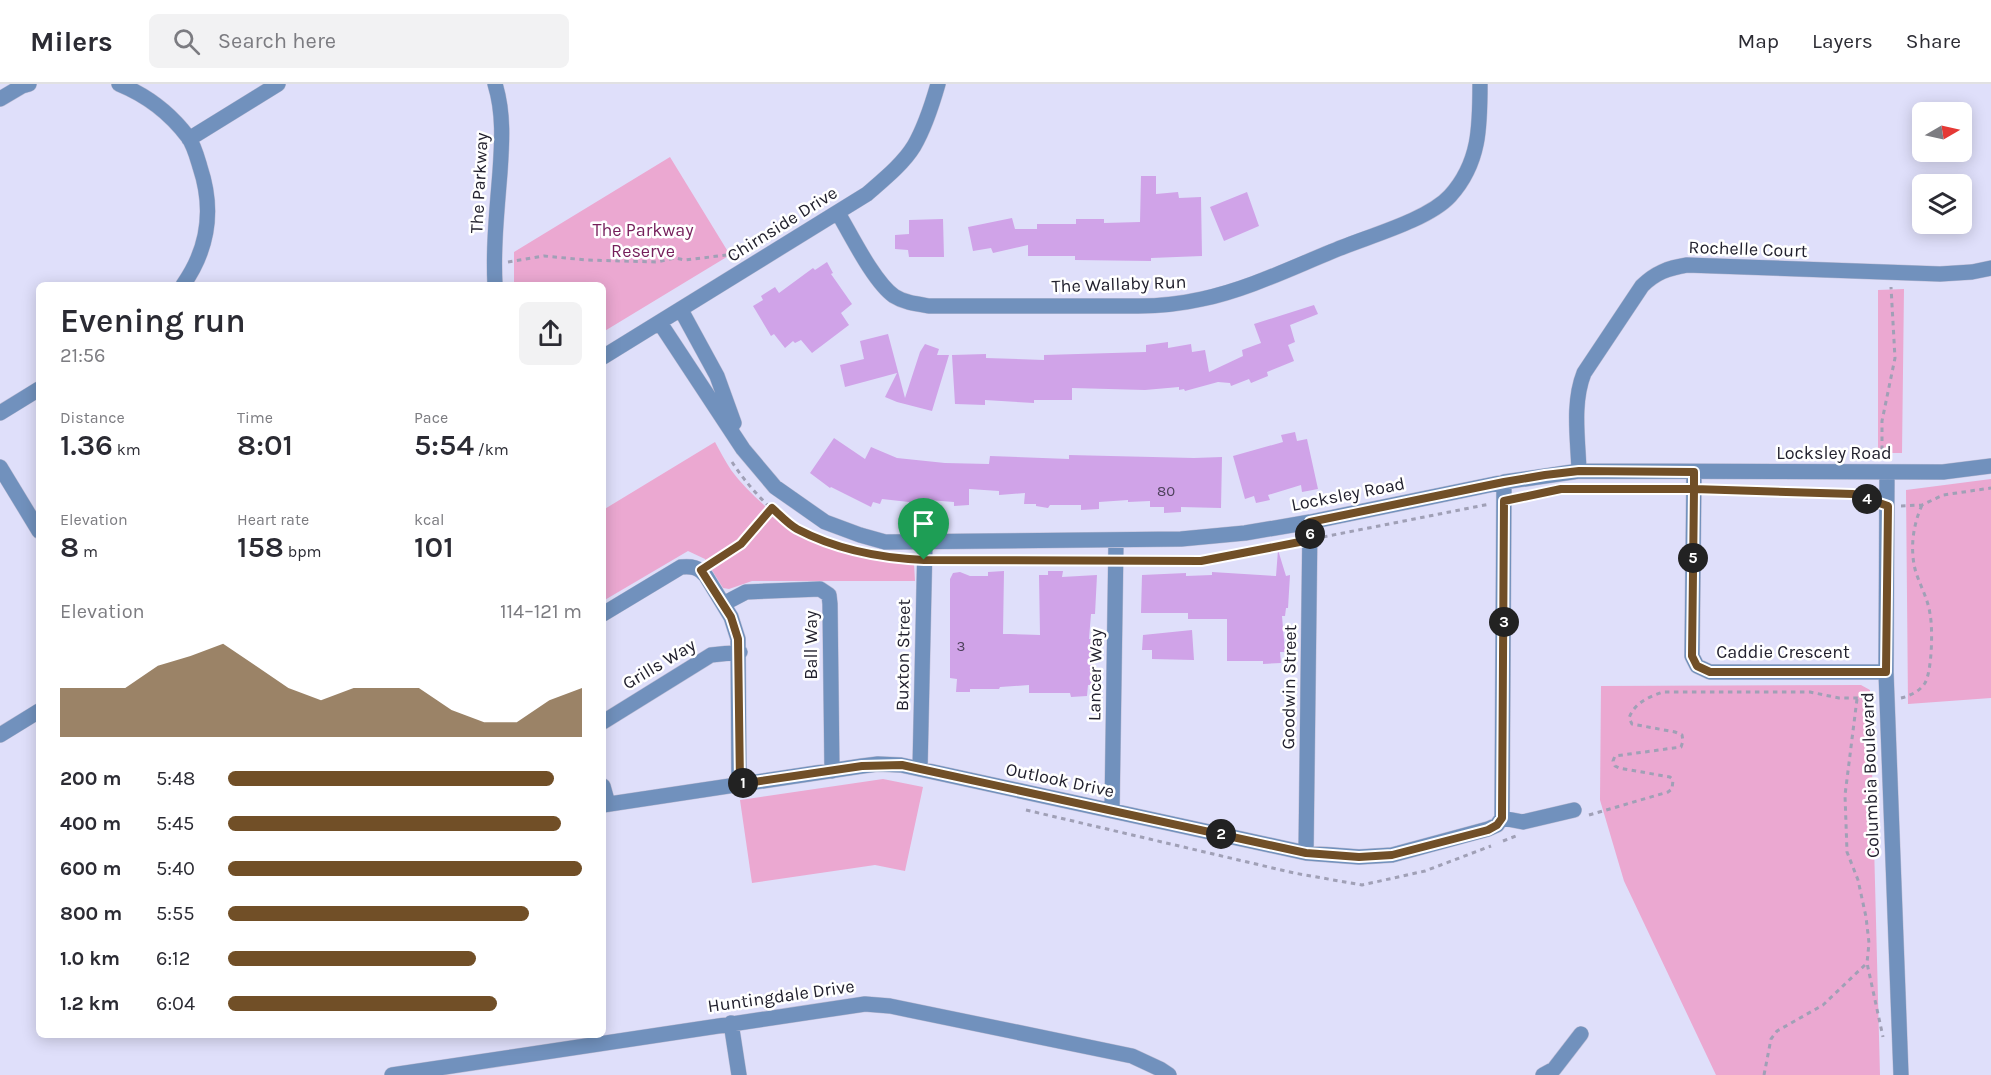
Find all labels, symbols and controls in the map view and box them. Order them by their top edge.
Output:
search box [149,14,569,68]
text: Milers [30,25,113,58]
icon: search [170,25,203,58]
text: Search here [218,28,336,54]
text: Map [1737,29,1779,53]
text: Layers [1812,29,1873,53]
text: Share [1906,29,1961,53]
north arrow [1912,102,1972,162]
map controls [1912,102,1972,234]
street label: The Parkway [465,131,493,234]
button: layers [1912,174,1972,234]
street label: Chirnside Drive [723,181,841,267]
park label: The Parkway Reserve [592,219,694,262]
street label: Rochelle Court [1688,236,1808,262]
street label: The Wallaby Run [1051,271,1187,297]
text: Evening run [60,302,246,340]
button: share [519,302,582,365]
text: 21:56 [60,344,106,367]
text: Distance [60,408,125,427]
text: Time [237,408,273,427]
text: Pace [414,408,448,427]
text: 1.36 [60,427,113,463]
text: 8:01 [237,427,293,463]
text: 5:54 [414,427,474,463]
text: km [113,440,141,459]
text: /km [474,440,509,459]
street label: Locksley Road [1776,442,1892,464]
street label: Locksley Road [1289,472,1407,516]
house number: 80 [1157,482,1175,500]
pin: 4 [1852,484,1882,514]
text: 4 [1862,489,1872,508]
pin [898,498,949,560]
icon: arrive [907,507,940,540]
text: Elevation [60,510,128,529]
text: Heart rate [237,510,309,529]
text: kcal [414,510,445,529]
pin: 6 [1295,519,1325,549]
text: 6 [1305,524,1315,543]
text: 8 [60,529,79,565]
text: 158 [237,529,284,565]
text: 101 [414,529,454,565]
text: m [79,542,98,561]
text: bpm [284,542,322,561]
pin: 5 [1678,543,1708,573]
text: 5 [1688,548,1698,567]
street label: Buxton Street [891,598,915,711]
text: Elevation [60,600,145,623]
text: 114–121 m [500,600,582,623]
pin: 3 [1489,607,1519,637]
street label: Ball Way [800,610,822,680]
text: 3 [1499,612,1509,631]
street label: Goodwin Street [1277,624,1301,750]
street label: Lancer Way [1083,628,1107,721]
street label: Grills Way [619,633,700,694]
house number: 3 [957,637,965,655]
street label: Caddie Crescent [1716,641,1850,663]
street label: Columbia Boulevard [1856,692,1884,858]
street label: Outlook Drive [1004,758,1116,802]
text: 200 m [60,767,121,790]
text: 5:48 [156,767,195,790]
pin: 1 [728,768,758,798]
text: 1 [740,773,746,792]
text: 400 m [60,812,121,835]
text: 5:45 [156,812,194,835]
pin: 2 [1206,819,1236,849]
text: 2 [1216,824,1226,843]
text: 600 m [60,857,121,880]
text: 5:40 [156,857,195,880]
text: 800 m [60,902,122,925]
text: 5:55 [156,902,194,925]
text: 1.0 km [60,947,120,970]
text: 6:12 [156,947,190,970]
street label: Huntingdale Drive [706,975,856,1017]
text: 1.2 km [60,992,119,1015]
text: 6:04 [156,992,195,1015]

